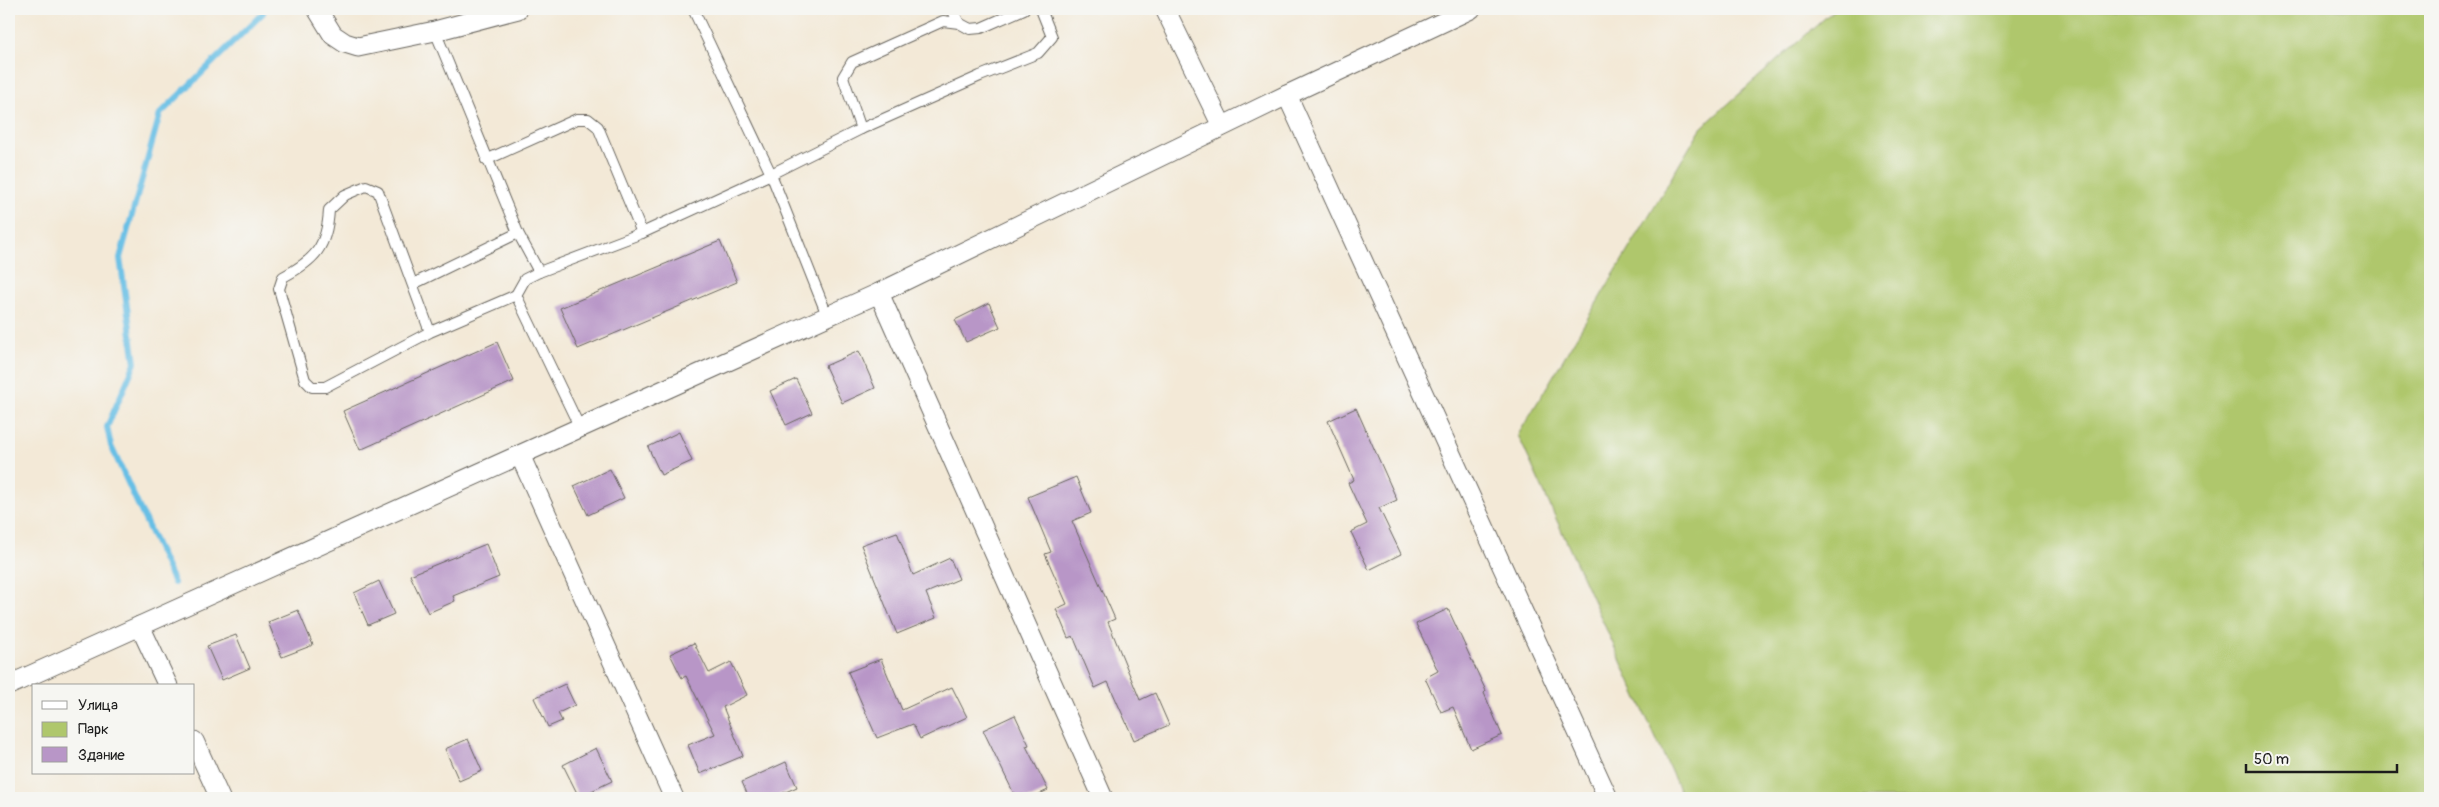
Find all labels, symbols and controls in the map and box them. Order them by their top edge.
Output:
legend [32,684,195,774]
text: Улица [78,696,118,715]
text: Парк [78,720,109,739]
scale bar [2246,742,2398,774]
text: Здание [78,746,125,765]
text: 50 m [2254,750,2289,769]

